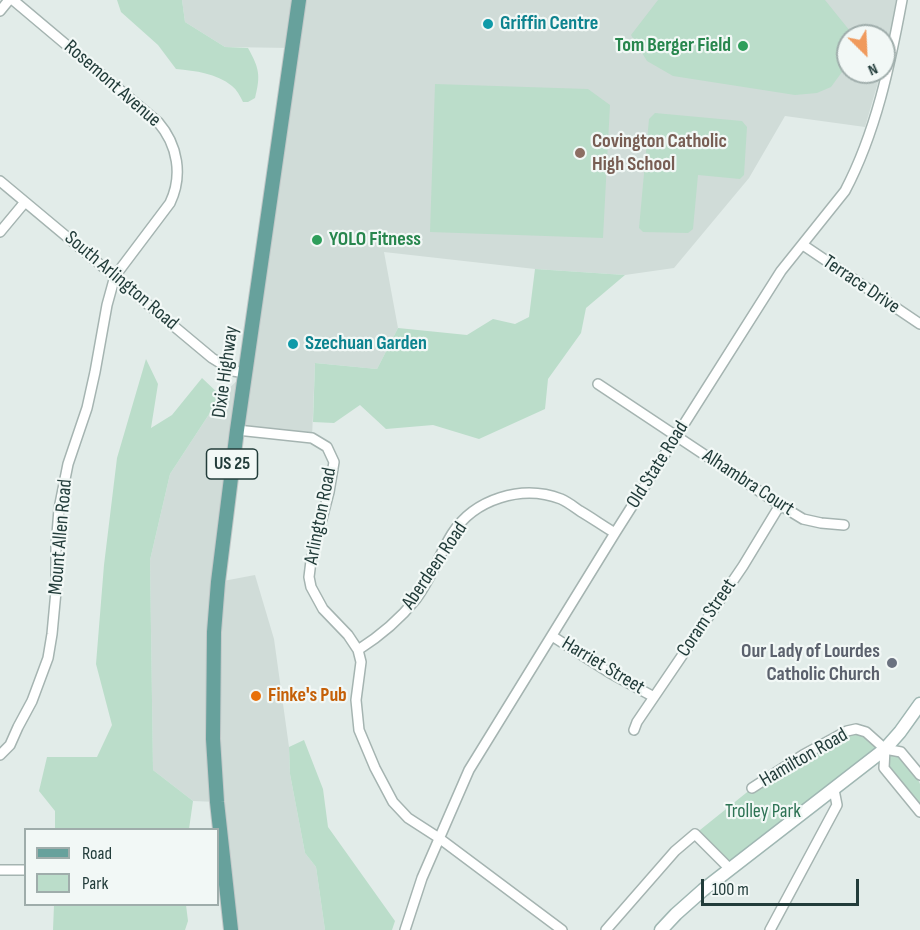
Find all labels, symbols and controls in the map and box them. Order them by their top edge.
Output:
place label: Griffin Centre [500,12,598,36]
marker: Griffin Centre [481,17,495,31]
north arrow [836,24,896,84]
place label: Tom Berger Field [615,34,731,58]
street label: Rosemont Avenue [59,35,165,133]
marker: Tom Berger Field [736,39,750,53]
text: N [865,59,880,79]
place label: Covington Catholic High School [592,130,727,177]
marker: Covington Catholic High School [573,146,587,160]
street label: South Arlington Road [59,226,183,336]
place label: YOLO Fitness [329,228,421,252]
marker: YOLO Fitness [310,233,324,247]
street label: Terrace Drive [818,251,904,319]
street label: Dixie Highway [208,324,244,420]
place label: Szechuan Garden [305,332,427,356]
marker: Szechuan Garden [286,337,300,351]
street label: Old State Road [622,417,694,513]
street label: Alhambra Court [698,444,798,522]
road number: US 25 [206,449,258,479]
street label: Arlington Road [300,465,342,567]
street label: Mount Allen Road [44,478,78,596]
street label: Aberdeen Road [397,518,473,614]
street label: Coram Street [672,574,742,662]
street label: Harriet Street [557,632,649,700]
place label: Our Lady of Lourdes Catholic Church [741,640,880,687]
marker: Our Lady of Lourdes Catholic Church [885,656,899,670]
place label: Finke's Pub [268,684,347,708]
marker: Finke's Pub [249,689,263,703]
street label: Hamilton Road [756,723,852,793]
park label: Trolley Park [725,800,801,824]
legend [24,828,219,906]
text: Road [82,843,112,864]
scale bar [704,867,862,905]
text: Park [82,873,108,894]
text: 100 m [712,879,749,900]

